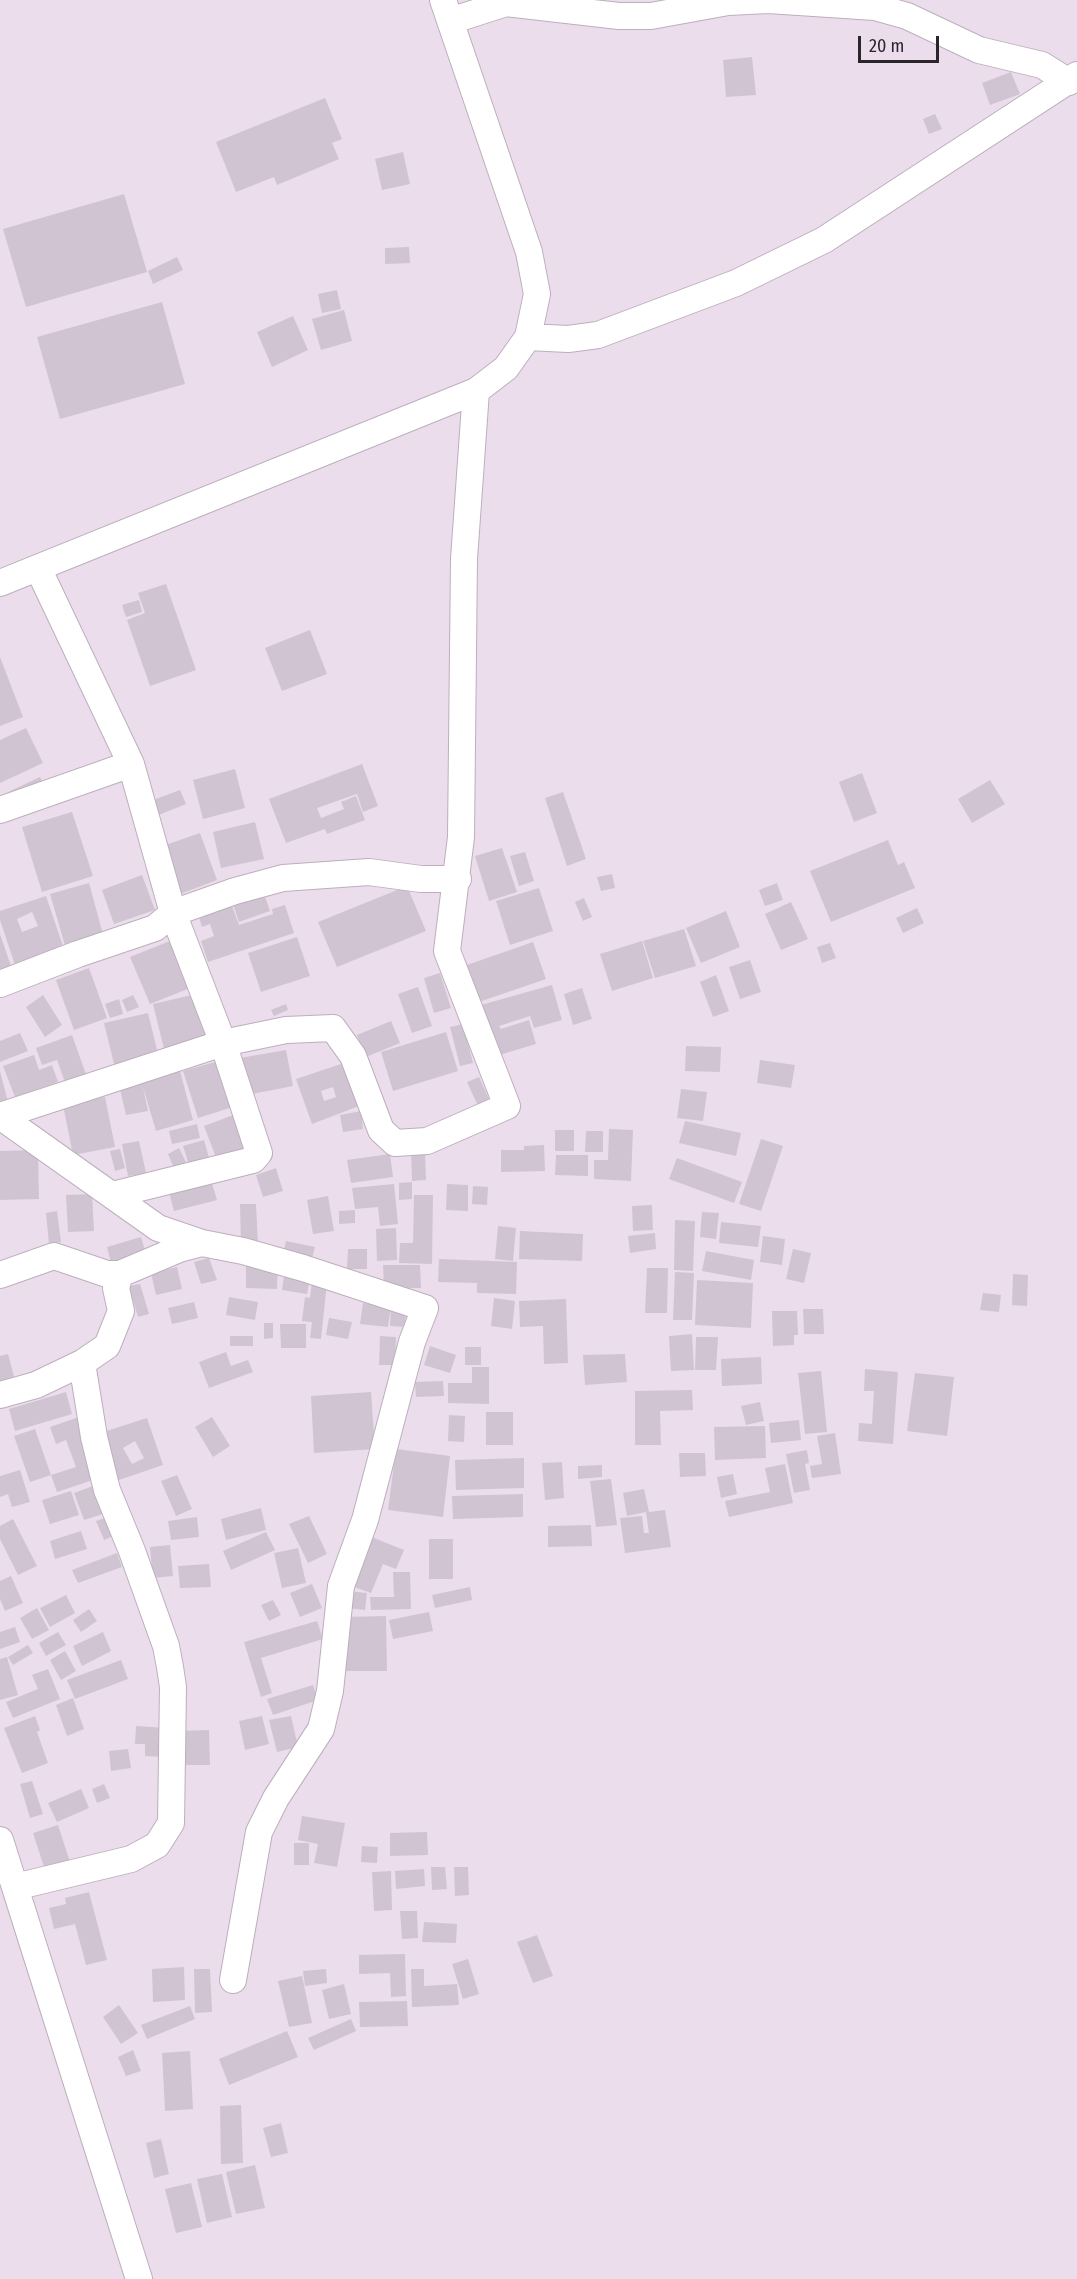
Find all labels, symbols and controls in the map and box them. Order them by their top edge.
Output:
scale bar [861,24,942,62]
text: 20 m [869,35,904,57]

